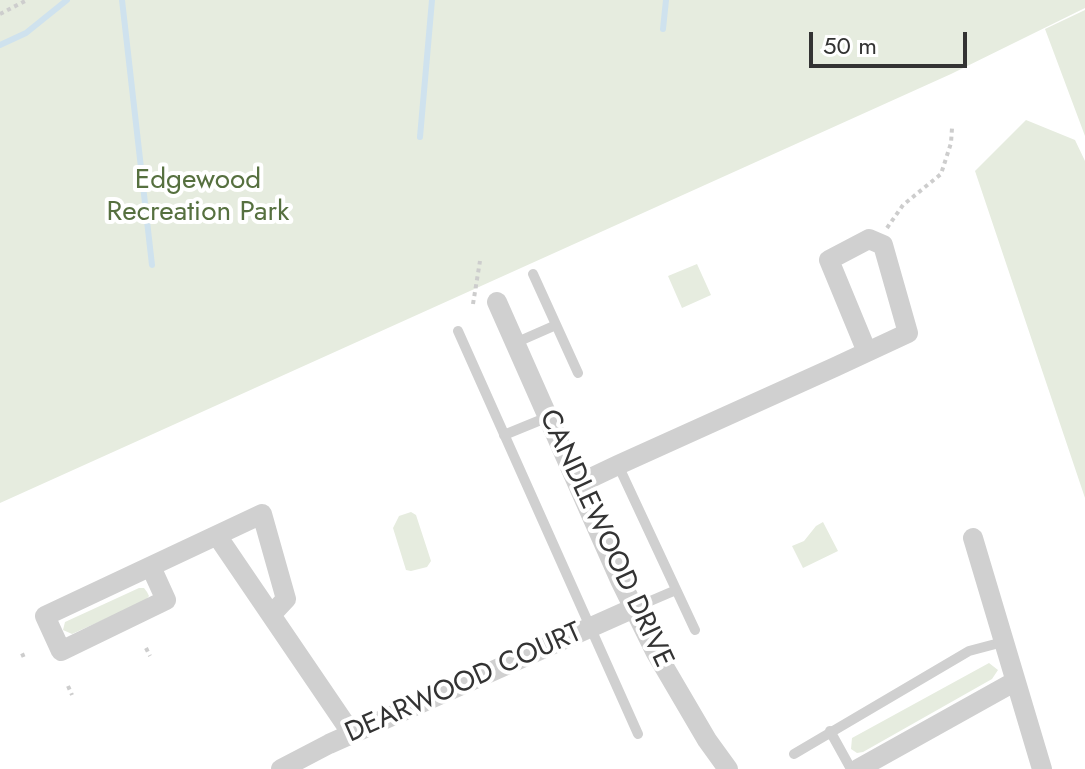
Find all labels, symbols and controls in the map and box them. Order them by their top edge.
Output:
scale bar [813,16,971,66]
text: 50 m [823,28,877,63]
park label: Edgewood Recreation Park [107,164,289,230]
street label: CANDLEWOOD DRIVE [531,405,679,673]
street label: DEARWOOD COURT [341,617,587,751]

